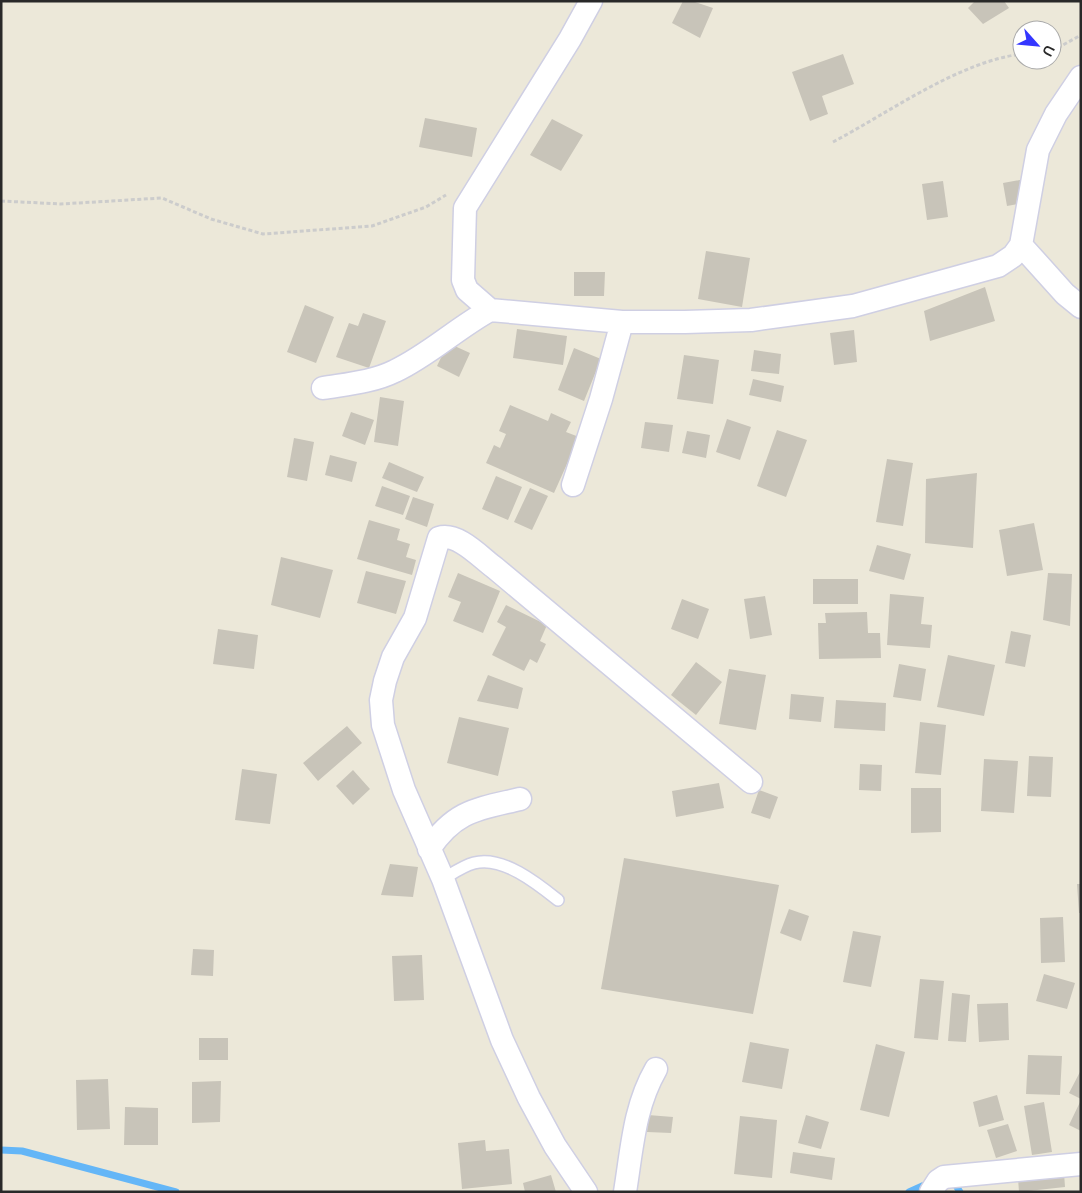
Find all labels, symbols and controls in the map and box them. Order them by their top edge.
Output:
north arrow [1012,20,1062,70]
text: U [1037,42,1059,60]

